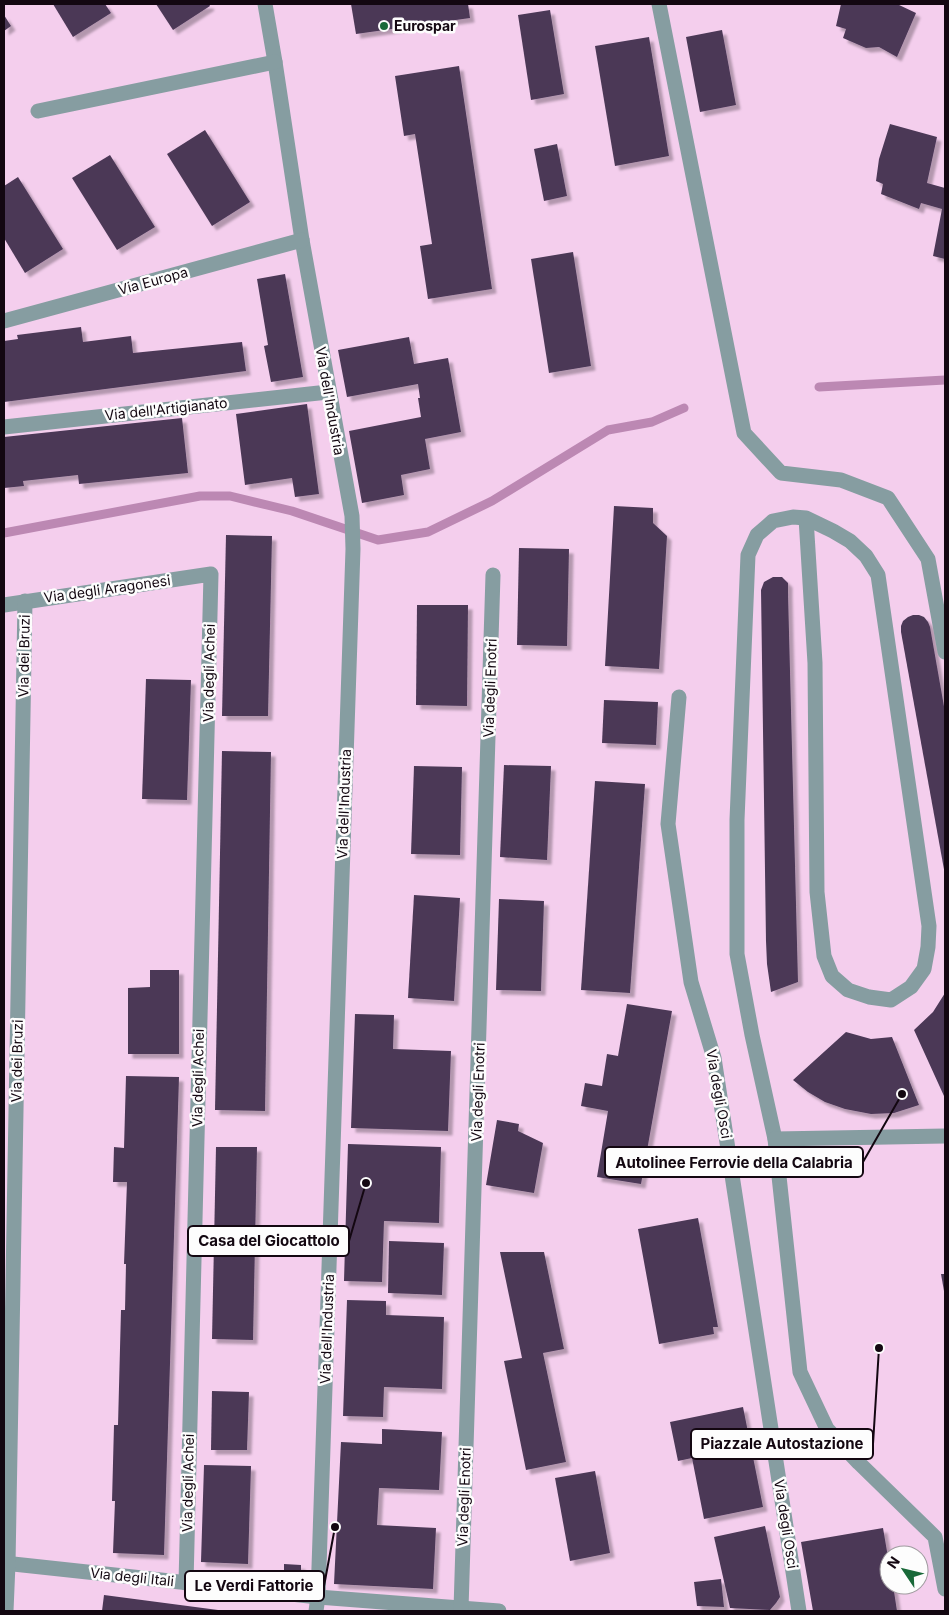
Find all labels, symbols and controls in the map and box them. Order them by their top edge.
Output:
place label: Eurospar [394,17,456,34]
marker: Eurospar [378,20,390,32]
street label: Via Europa [116,263,190,298]
street label: Via dell'Industria [313,345,348,457]
street label: Via dell'Artigianato [104,394,228,423]
street label: Via degli Aragonesi [42,571,171,606]
street label: Via dei Bruzi [14,614,33,698]
street label: Via degli Achei [199,624,218,722]
street label: Via degli Enotri [479,638,500,738]
street label: Via dell'Industria [333,749,354,859]
street label: Via dei Bruzi [7,1019,26,1103]
street label: Via degli Achei [188,1029,207,1127]
street label: Via degli Enotri [467,1042,488,1142]
street label: Via degli Osci [703,1048,736,1140]
callout: Autolinee Ferrovie della Calabria [605,1147,863,1177]
text: Autolinee Ferrovie della Calabria [615,1153,853,1172]
callout: Casa del Giocattolo [188,1226,349,1256]
text: Casa del Giocattolo [198,1231,340,1250]
street label: Via dell'Industria [316,1274,337,1384]
callout: Piazzale Autostazione [691,1429,873,1459]
street label: Via degli Achei [178,1434,197,1532]
text: Piazzale Autostazione [701,1434,863,1453]
street label: Via degli Enotri [453,1447,474,1547]
street label: Via degli Osci [771,1478,802,1570]
north arrow [879,1545,929,1595]
text: N [883,1553,903,1572]
street label: Via degli Itali [89,1564,175,1589]
callout: Le Verdi Fattorie [185,1571,324,1601]
text: Le Verdi Fattorie [195,1576,314,1595]

